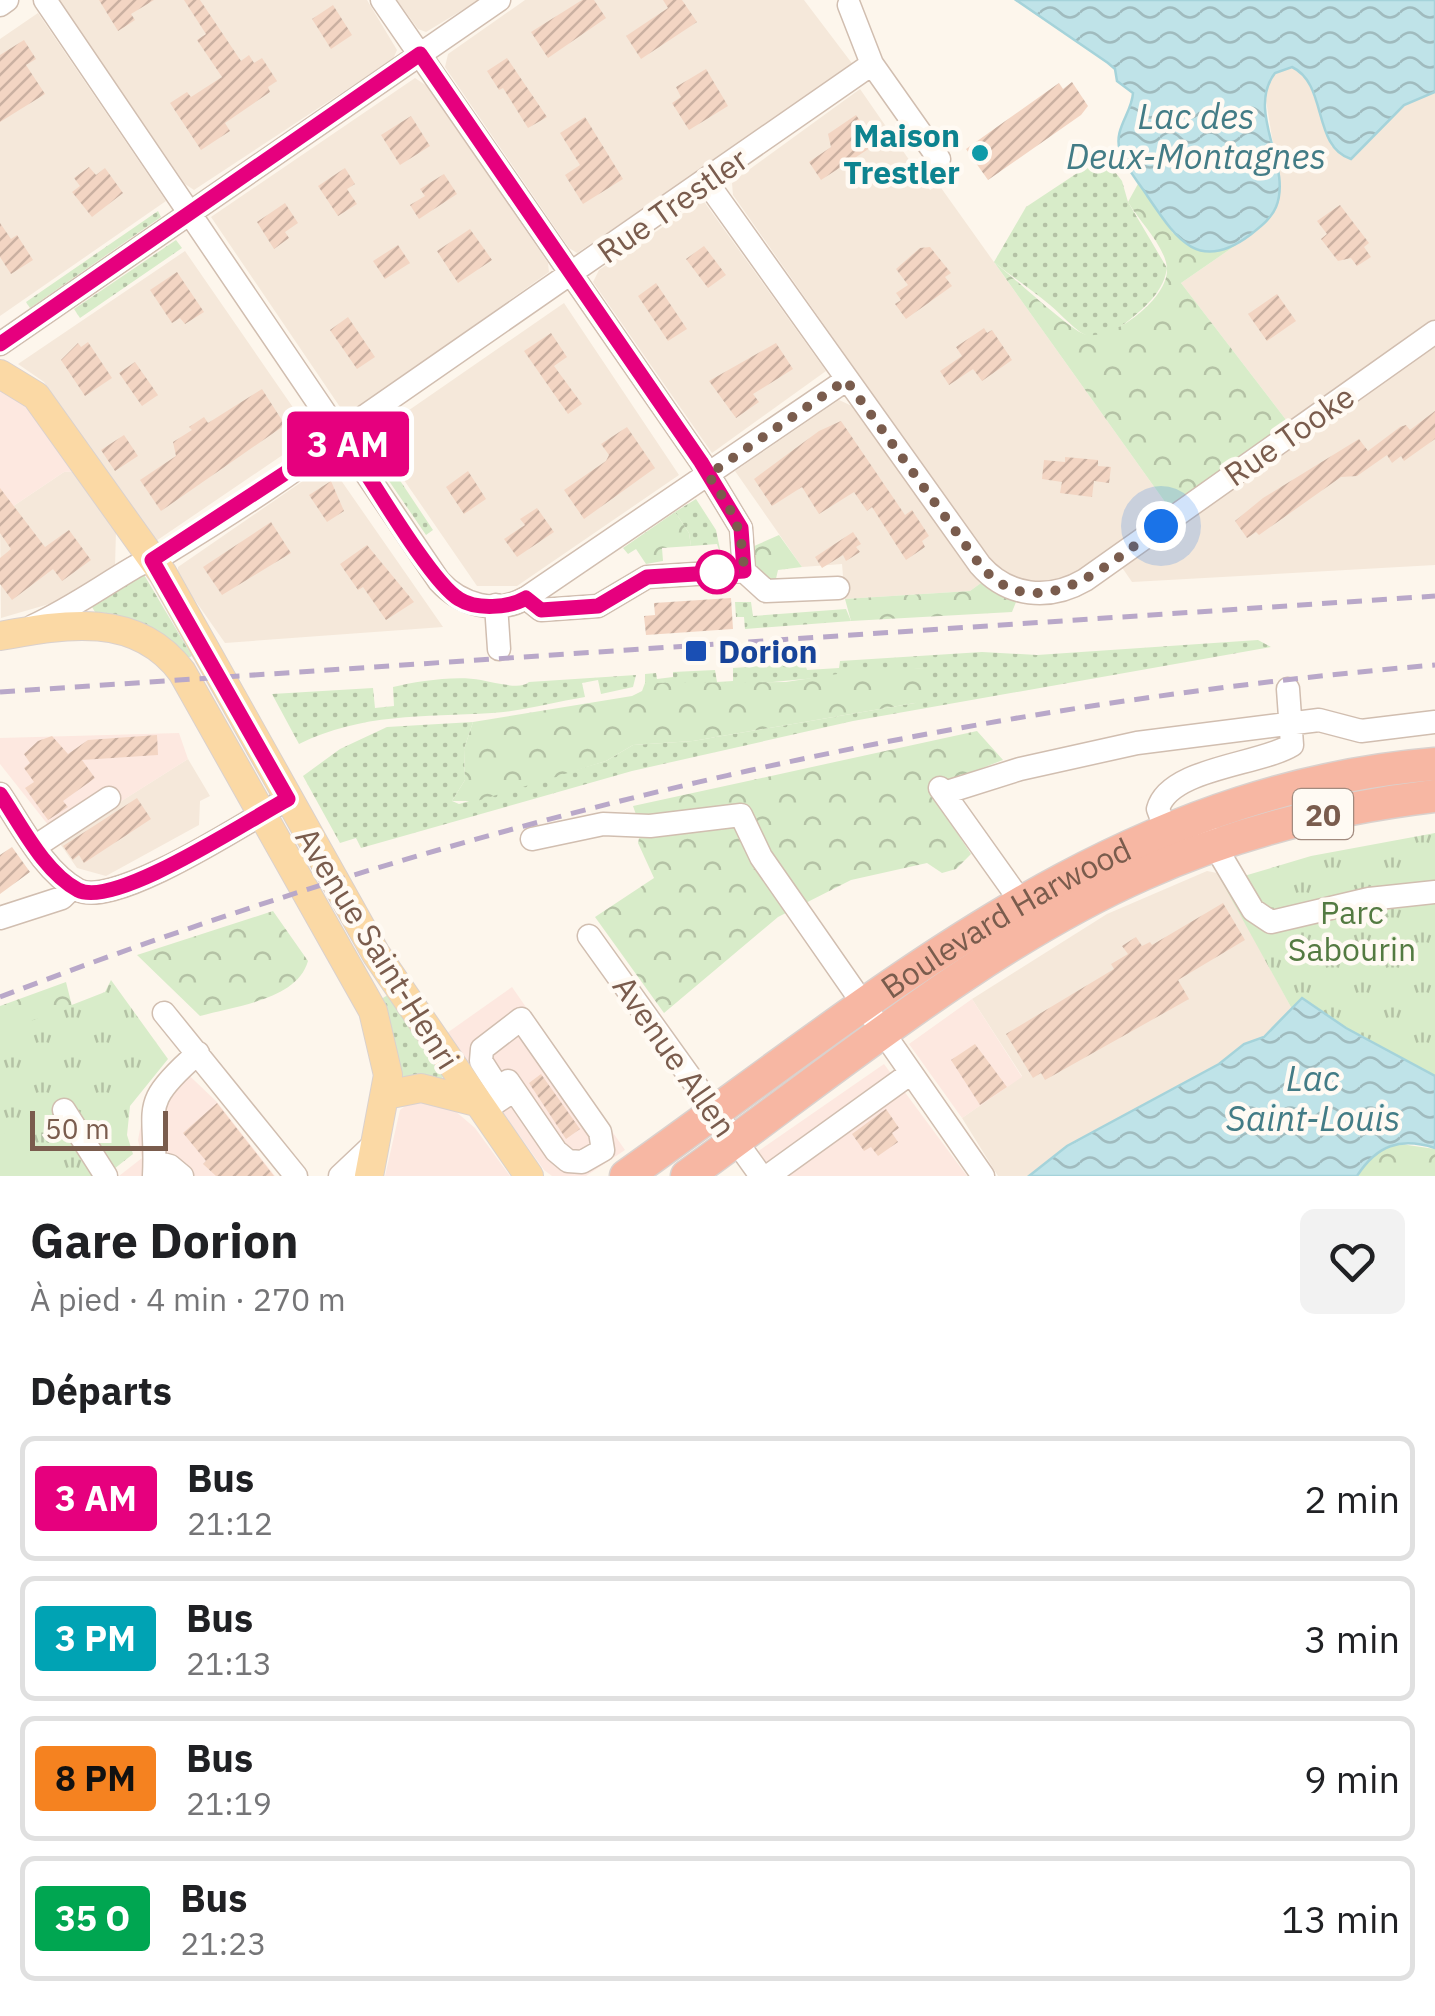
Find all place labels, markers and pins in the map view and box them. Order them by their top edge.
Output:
place label: Maison Trestler [843,114,960,193]
marker: Maison Trestler [969,142,991,164]
unlabelled marker [696,551,738,593]
place label: Dorion [718,630,818,672]
marker: Dorion [683,638,709,664]

